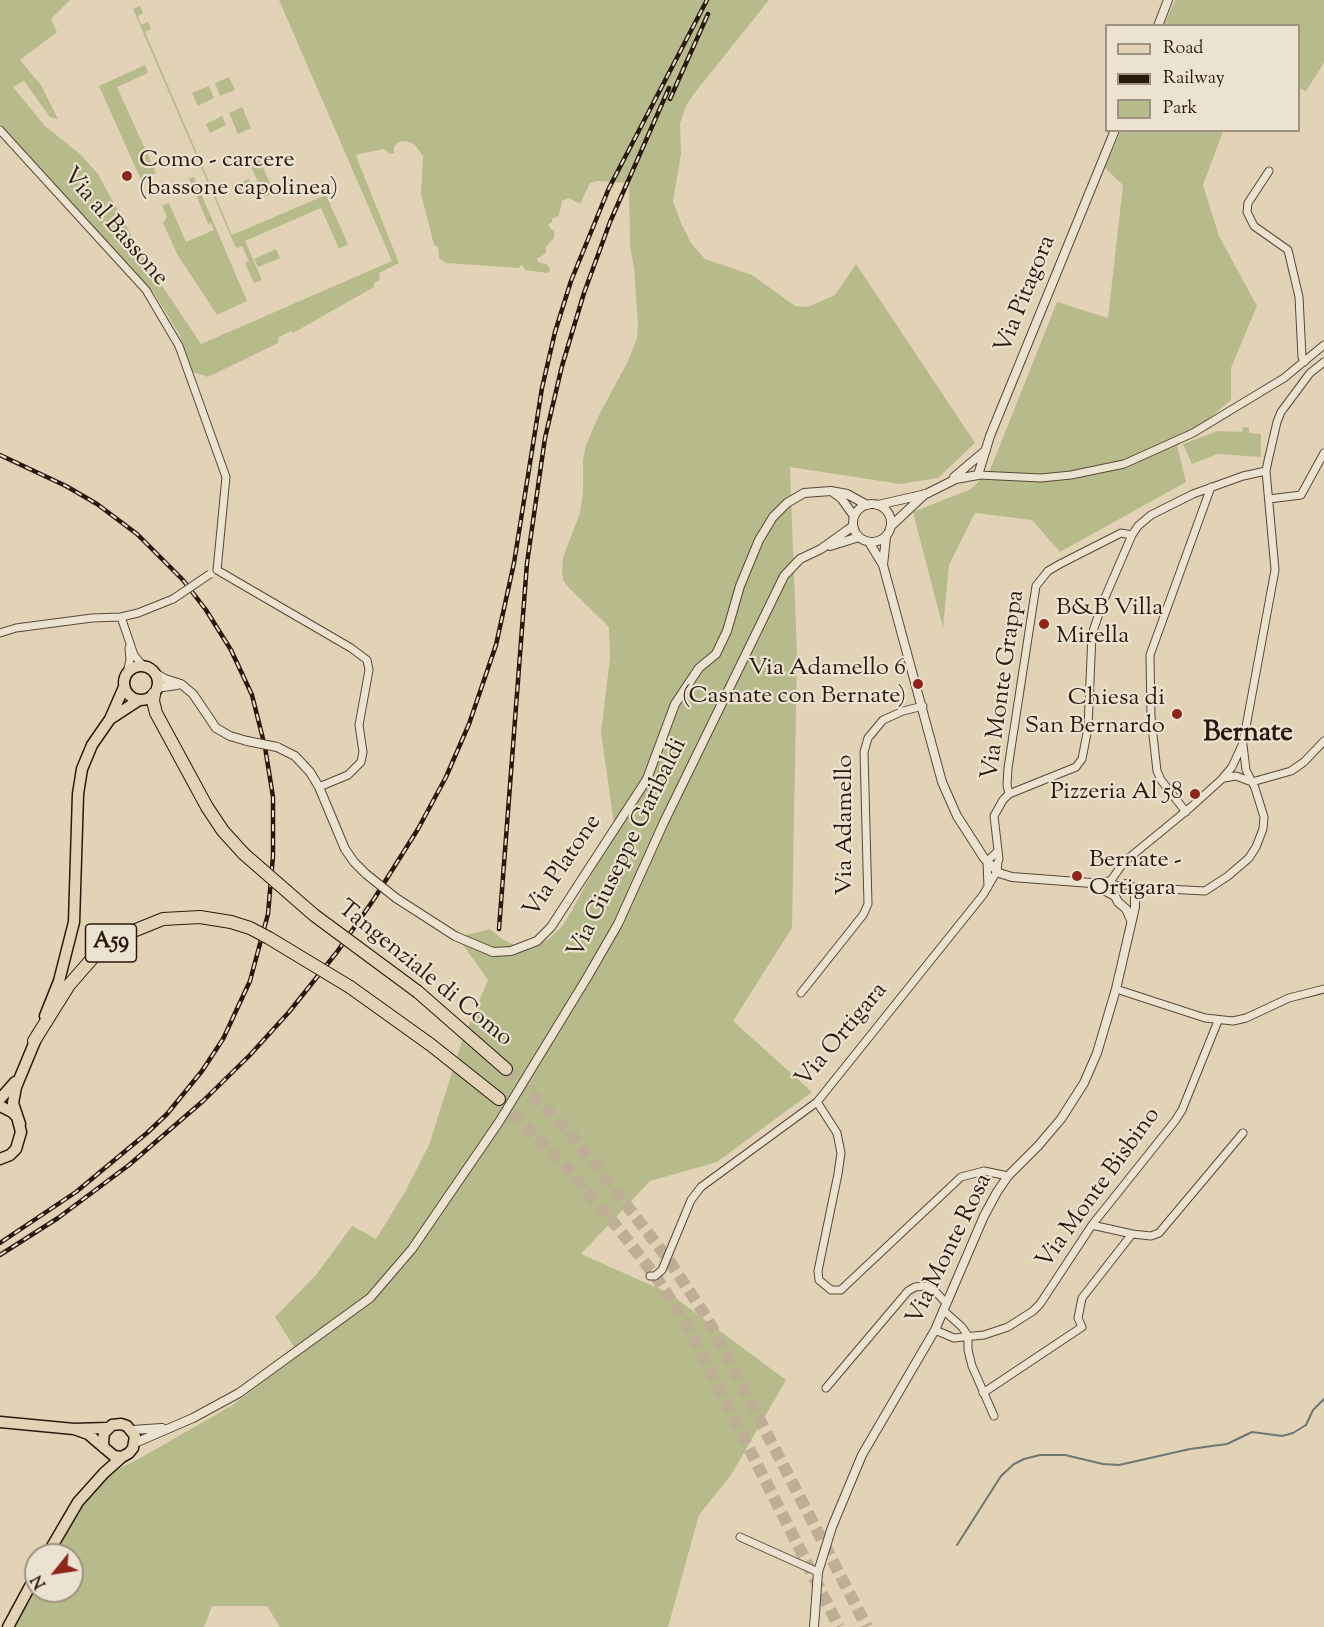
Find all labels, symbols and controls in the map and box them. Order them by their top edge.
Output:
legend [1105,24,1300,132]
text: Road [1163,36,1203,62]
text: Railway [1163,66,1225,92]
text: Park [1163,96,1197,122]
place label: Como - carcere (bassone capolinea) [139,148,338,204]
street label: Via al Bassone [55,163,173,293]
marker: Como - carcere (bassone capolinea) [120,169,134,183]
street label: Via Pitagora [990,232,1064,358]
street label: Via Monte Grappa [977,588,1033,782]
place label: B&B Villa Mirella [1056,596,1163,652]
marker: B&B Villa Mirella [1037,617,1051,631]
place label: Via Adamello 6 (Casnate con Bernate) [682,656,906,712]
marker: Via Adamello 6 (Casnate con Bernate) [911,677,925,691]
place label: Chiesa di San Bernardo [1025,686,1165,742]
marker: Chiesa di San Bernardo [1170,707,1184,721]
district label: Bernate [1203,719,1293,751]
street label: Via Giuseppe Garibaldi [563,734,695,964]
street label: Via Adamello [833,755,861,895]
place label: Pizzeria Al 58 [1050,780,1183,808]
marker: Pizzeria Al 58 [1188,787,1202,801]
street label: Via Platone [519,810,609,924]
place label: Bernate - Ortigara [1089,848,1182,904]
marker: Bernate - Ortigara [1070,869,1084,883]
street label: Tangenziale di Como [331,896,517,1054]
road number: A59 [86,924,136,962]
street label: Via Ortigara [791,978,895,1094]
street label: Via Monte Bisbino [1032,1103,1168,1275]
street label: Via Monte Rosa [902,1170,1000,1330]
north arrow [24,1543,84,1603]
text: N [27,1570,53,1593]

